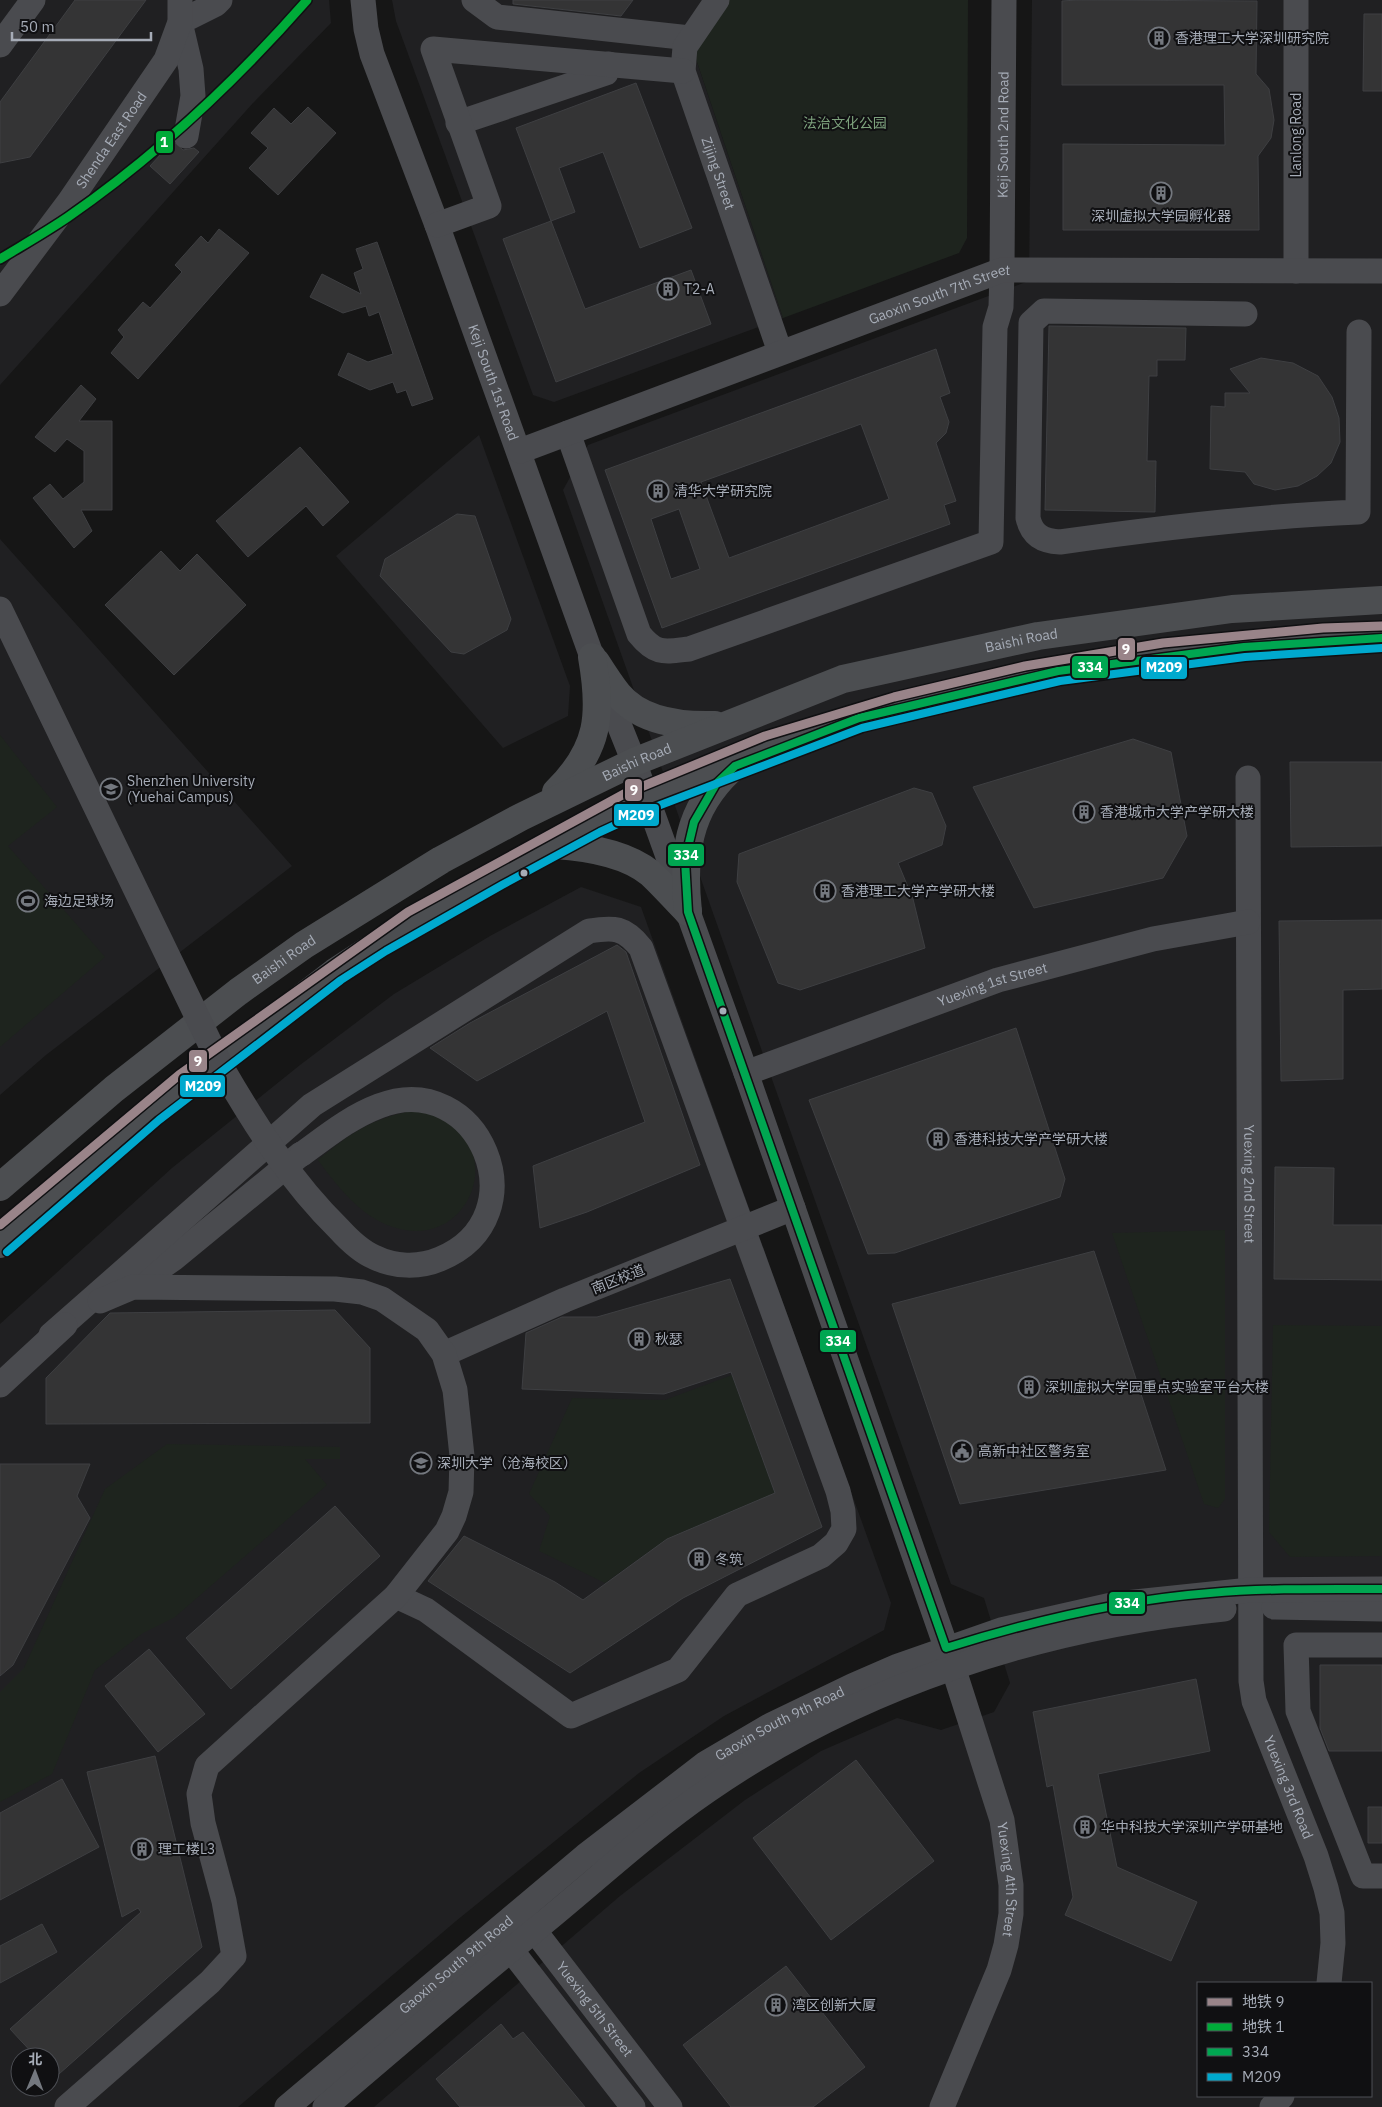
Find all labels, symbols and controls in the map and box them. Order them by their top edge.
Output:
scale bar [12,10,151,42]
text: 50 m [20,17,55,36]
building icon: 香港理工大学深圳研究院 [1147,26,1171,50]
place label: 香港理工大学深圳研究院 [1175,29,1329,47]
street label: Keji South 2nd Road [994,71,1012,198]
street label: Shenda East Road [72,88,151,192]
street label: Lanlong Road [1287,93,1305,177]
park label: 法治文化公园 [803,114,887,132]
line badge: 1 [155,130,174,154]
text: 1 [160,133,169,151]
street label: Zijing Street [697,134,739,212]
building icon: 深圳虚拟大学园孵化器 [1149,181,1173,205]
place label: 深圳虚拟大学园孵化器 [1091,207,1231,225]
street label: Gaoxin South 7th Street [866,260,1010,328]
building icon: T2-A [656,277,680,301]
place label: T2-A [684,280,715,298]
street label: Keji South 1st Road [464,322,523,443]
building icon: 清华大学研究院 [646,479,670,503]
place label: 清华大学研究院 [674,482,772,500]
street label: Baishi Road [983,624,1059,656]
line badge: 9 [1117,637,1136,661]
text: 9 [1122,640,1130,658]
line badge: 334 [1071,655,1109,679]
line badge: M209 [1140,656,1188,680]
text: 334 [1077,658,1103,676]
text: M209 [1146,658,1182,676]
street label: Baishi Road [599,739,674,785]
place label: Shenzhen University (Yuehai Campus) [127,772,255,806]
school or university icon: Shenzhen University (Yuehai Campus) [99,777,123,801]
line badge: 9 [624,778,643,802]
text: 9 [630,781,638,799]
building icon: 香港城市大学产学研大楼 [1072,800,1096,824]
line badge: M209 [613,803,660,827]
place label: 香港城市大学产学研大楼 [1100,803,1254,821]
text: M209 [618,806,654,824]
line badge: 334 [667,843,705,867]
text: 334 [673,846,699,864]
unlabelled marker [519,868,529,878]
building icon: 香港理工大学产学研大楼 [813,879,837,903]
place label: 香港理工大学产学研大楼 [841,882,995,900]
sports icon: 海边足球场 [16,889,40,913]
place label: 海边足球场 [44,892,114,910]
street label: Baishi Road [248,931,319,988]
street label: Yuexing 1st Street [935,958,1049,1011]
unlabelled marker [718,1006,728,1016]
line badge: 9 [188,1049,208,1073]
text: 9 [194,1052,202,1070]
line badge: M209 [179,1074,226,1098]
text: M209 [185,1077,221,1095]
street label: Yuexing 2nd Street [1240,1125,1259,1244]
building icon: 香港科技大学产学研大楼 [926,1127,950,1151]
place label: 香港科技大学产学研大楼 [954,1130,1108,1148]
street label: 南区校道 [589,1260,647,1298]
building icon: 秋瑟 [627,1327,651,1351]
line badge: 334 [819,1329,857,1353]
place label: 秋瑟 [655,1330,683,1348]
text: 334 [825,1332,851,1350]
building icon: 深圳虚拟大学园重点实验室平台大楼 [1017,1375,1041,1399]
place label: 深圳虚拟大学园重点实验室平台大楼 [1045,1378,1269,1396]
public building icon: 高新中社区警务室 [950,1439,974,1463]
place label: 高新中社区警务室 [978,1442,1090,1460]
school or university icon: 深圳大学（沧海校区） [409,1451,433,1475]
place label: 深圳大学（沧海校区） [437,1454,577,1472]
building icon: 冬筑 [687,1547,711,1571]
place label: 冬筑 [715,1550,743,1568]
line badge: 334 [1108,1591,1146,1615]
text: 334 [1114,1594,1140,1612]
street label: Gaoxin South 9th Road [712,1682,847,1765]
street label: Yuexing 3rd Road [1260,1733,1317,1841]
building icon: 华中科技大学深圳产学研基地 [1073,1815,1097,1839]
place label: 华中科技大学深圳产学研基地 [1101,1818,1283,1836]
street label: Yuexing 4th Street [993,1821,1020,1938]
building icon: 理工楼L3 [130,1837,154,1861]
place label: 理工楼L3 [158,1840,215,1858]
street label: Gaoxin South 9th Road [395,1911,517,2018]
street label: Yuexing 5th Street [552,1958,637,2060]
legend [1197,1982,1372,2097]
text: 地铁 9 [1242,1992,1285,2011]
building icon: 湾区创新大厦 [764,1993,788,2017]
place label: 湾区创新大厦 [792,1996,876,2014]
text: 地铁 1 [1242,2017,1285,2036]
text: 334 [1242,2042,1269,2061]
north arrow [10,2047,60,2097]
text: 北 [28,2050,42,2068]
text: M209 [1242,2067,1281,2086]

